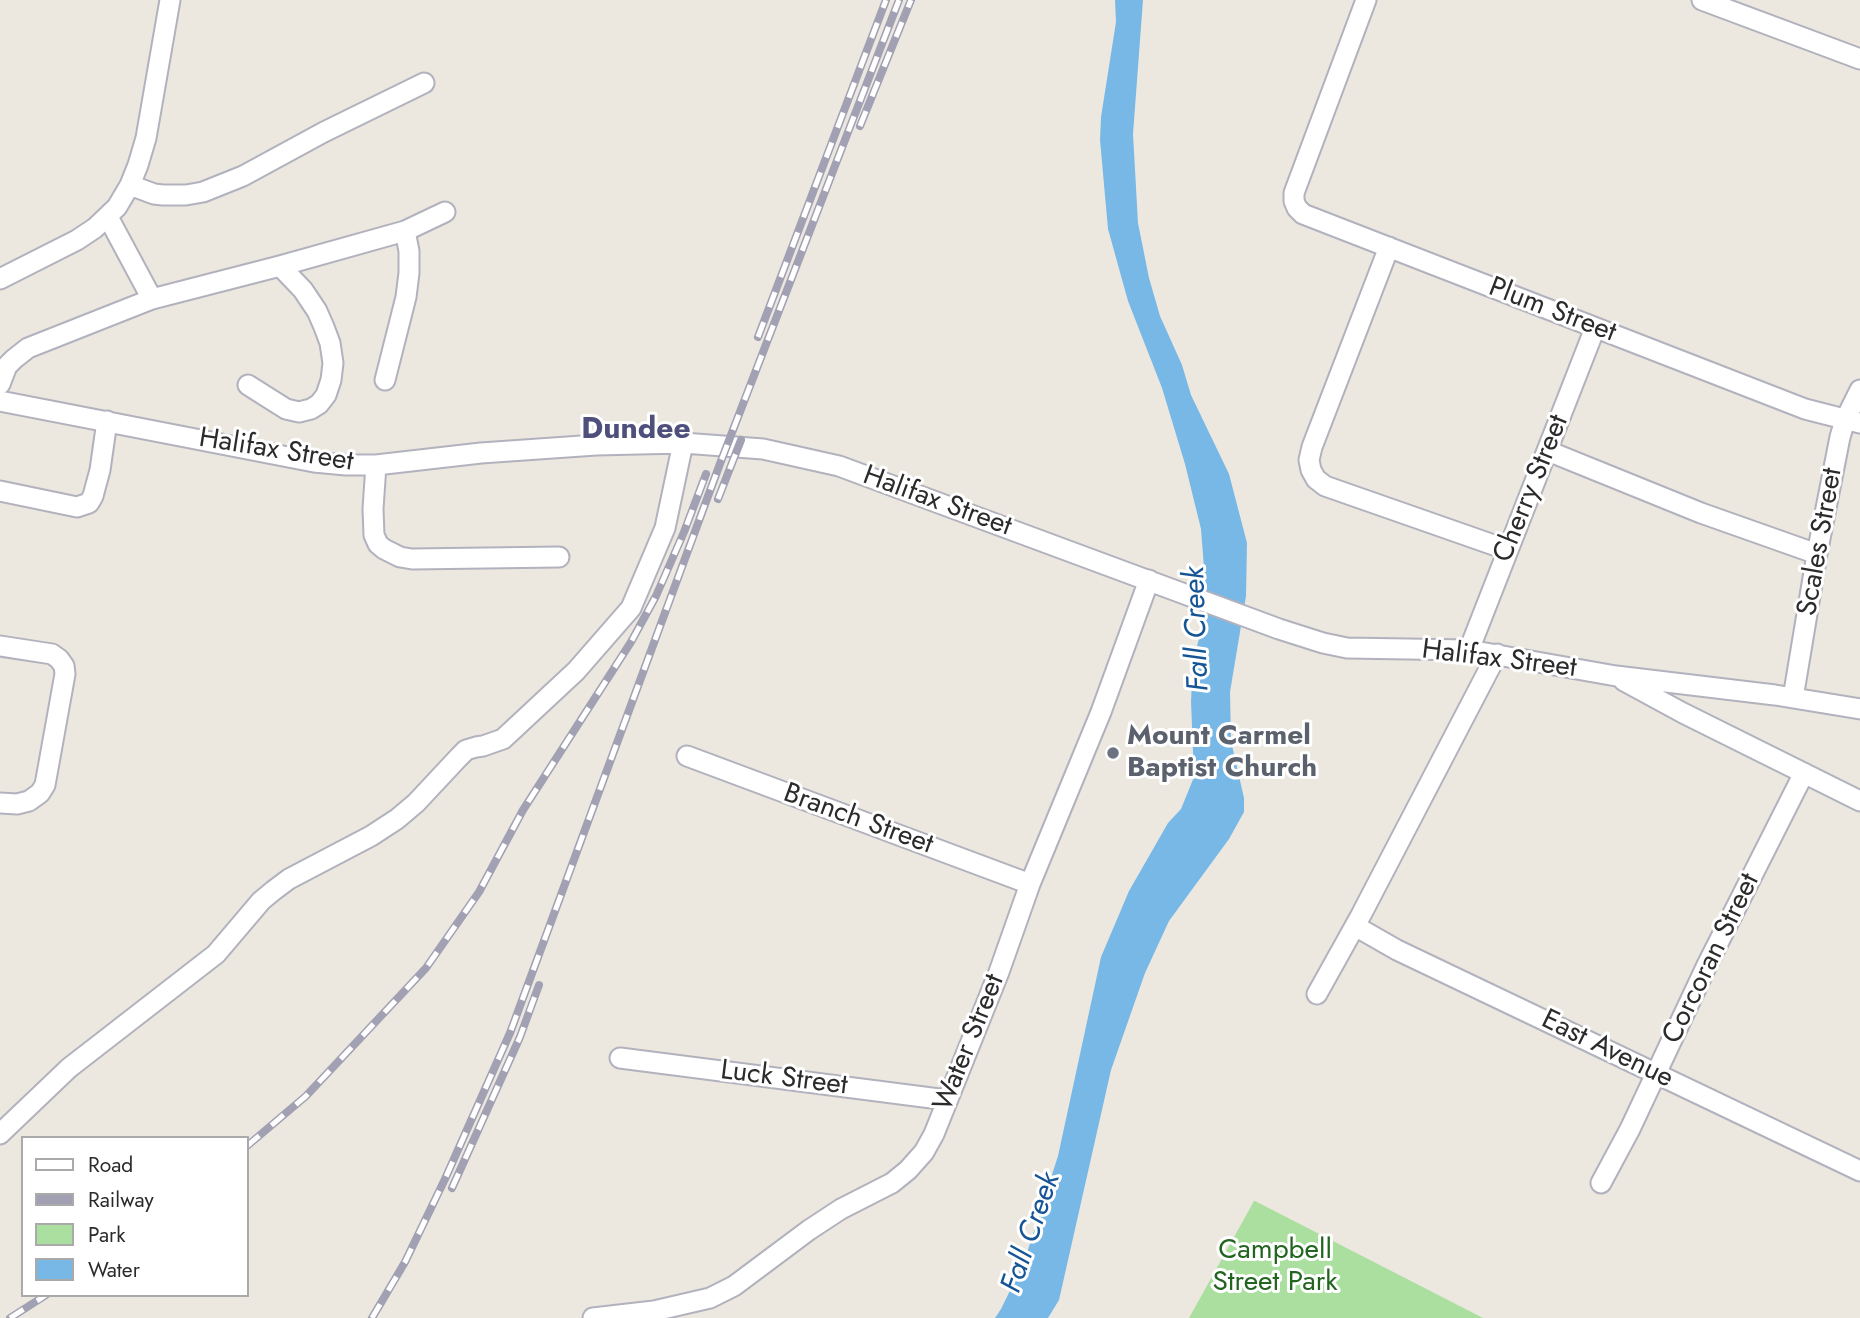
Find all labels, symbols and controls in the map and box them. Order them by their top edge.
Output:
street label: Plum Street [1484,271,1620,351]
street label: Cherry Street [1487,410,1577,568]
district label: Dundee [581,413,691,449]
street label: Halifax Street [197,422,355,480]
street label: Halifax Street [858,460,1016,544]
street label: Scales Street [1791,465,1851,619]
water label: Fall Creek [1178,566,1218,692]
street label: Halifax Street [1420,634,1578,686]
place label: Mount Carmel Baptist Church [1127,720,1317,786]
marker: Mount Carmel Baptist Church [1105,745,1121,761]
street label: Branch Street [779,777,937,863]
street label: Corcoran Street [1656,868,1768,1050]
street label: Water Street [927,970,1013,1116]
street label: East Avenue [1536,1004,1678,1096]
street label: Luck Street [719,1055,849,1103]
legend [21,1136,248,1297]
text: Road [88,1150,133,1180]
water label: Fall Creek [995,1168,1069,1298]
text: Railway [88,1185,154,1215]
text: Park [88,1220,125,1250]
park label: Campbell Street Park [1212,1234,1338,1300]
text: Water [88,1255,140,1285]

